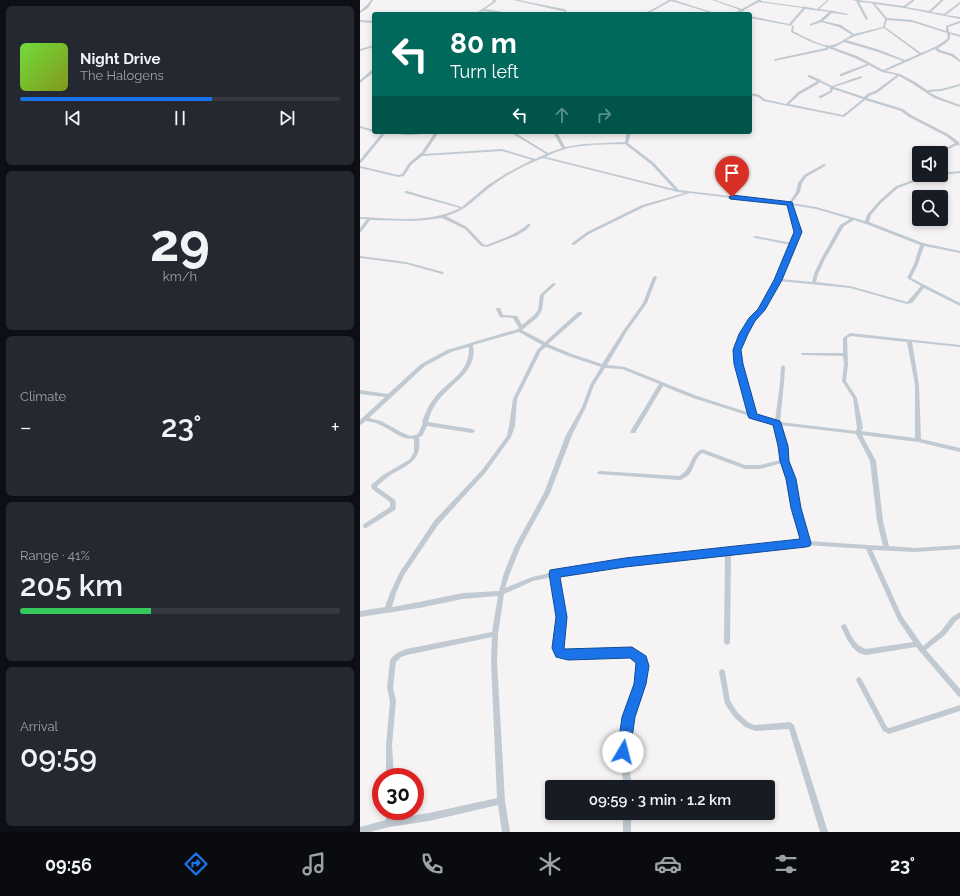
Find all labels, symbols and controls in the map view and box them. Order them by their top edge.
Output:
text: 80 m [450,27,517,60]
icon: left [384,28,436,80]
text: Night Drive [80,50,160,68]
text: Turn left [450,61,519,82]
text: The Halogens [80,68,164,83]
icon: left [509,104,531,126]
icon: ahead [551,104,573,126]
icon: right [593,104,615,126]
icon: previous [62,107,84,129]
icon: pause [169,107,191,129]
icon: next [276,107,298,129]
map controls [912,146,948,226]
button: sound [912,146,948,182]
pin [715,156,749,197]
icon: arrive [721,162,743,184]
button: search [912,190,948,226]
text: 29 [150,212,210,273]
text: km/h [163,269,197,284]
text: Climate [20,389,66,404]
text: 23° [161,409,202,444]
text: − [20,414,32,440]
text: + [331,414,340,440]
text: Range · 41% [20,548,90,563]
text: 205 km [20,568,123,603]
text: Arrival [20,719,58,734]
position arrow [602,731,644,773]
text: 09:59 [20,739,97,774]
speed limit sign: 30 [372,768,424,820]
text: 09:59 · 3 min · 1.2 km [589,791,731,809]
icon: directions [182,850,210,878]
icon: music [300,850,328,878]
icon: phone [418,850,446,878]
icon: climate [536,850,564,878]
icon: car [654,850,682,878]
icon: filters [772,850,800,878]
text: 09:56 [45,854,92,875]
text: 23° [890,854,915,875]

